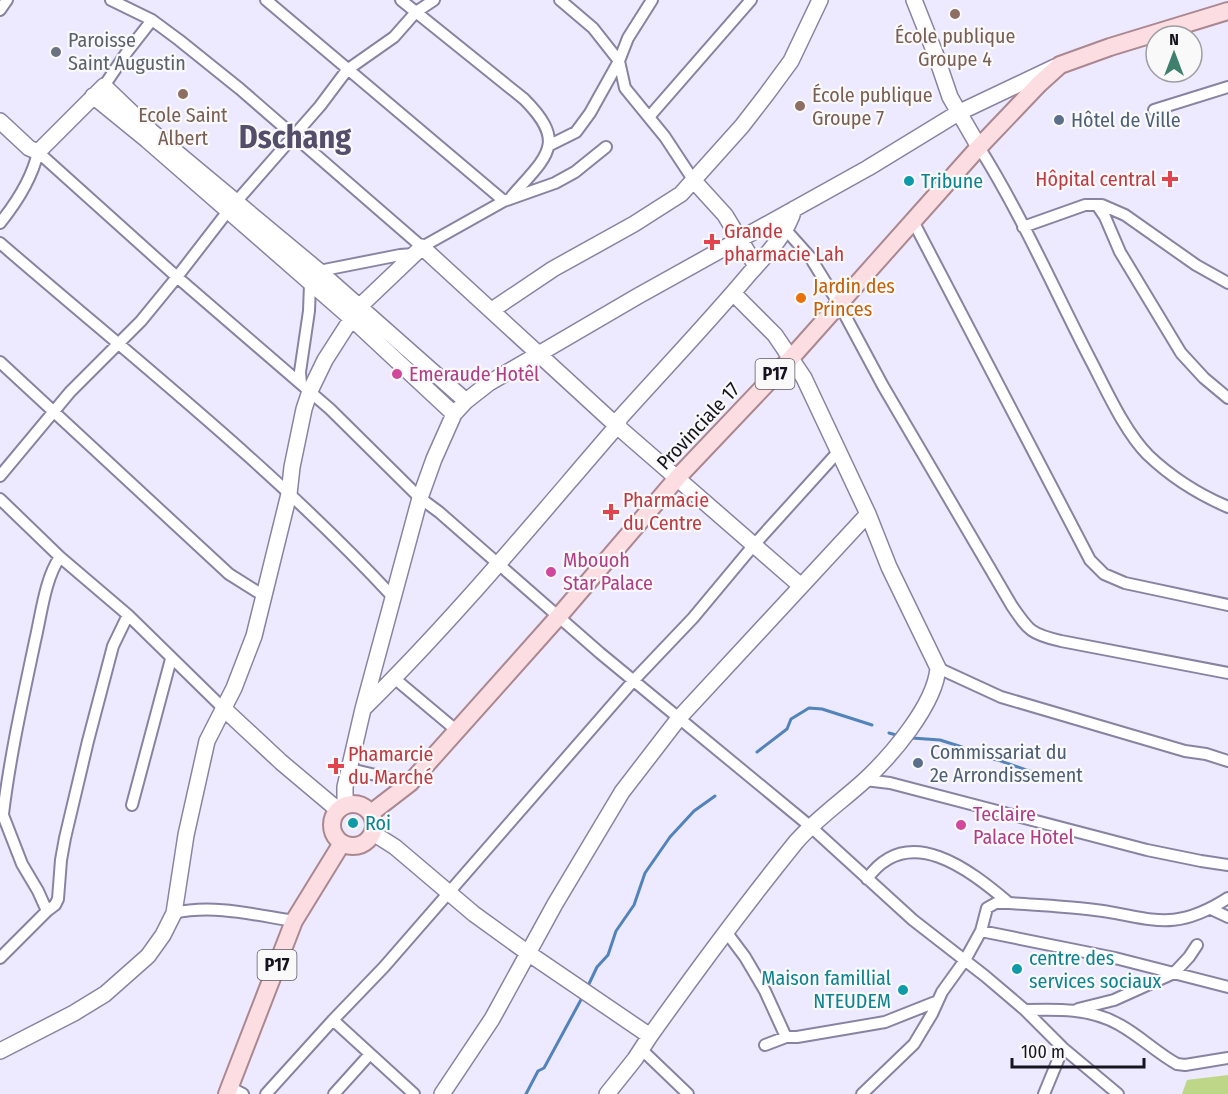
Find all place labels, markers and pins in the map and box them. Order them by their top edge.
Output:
marker: École publique Groupe 4 [948,7,962,21]
place label: École publique Groupe 4 [895,24,1015,71]
place label: Paroisse Saint Augustin [68,28,186,75]
marker: Paroisse Saint Augustin [49,45,63,59]
place label: École publique Groupe 7 [812,83,933,130]
marker: Ecole Saint Albert [176,87,190,101]
marker: École publique Groupe 7 [793,99,807,113]
place label: Ecole Saint Albert [138,103,228,150]
place label: Hôtel de Ville [1071,108,1181,132]
marker: Hôtel de Ville [1052,113,1066,127]
place label: Hôpital central [1035,167,1156,191]
place label: Tribune [921,169,983,193]
marker: Hôpital central [1161,170,1179,188]
marker: Tribune [902,174,916,188]
place label: Grande pharmacie Lah [724,219,844,266]
marker: Grande pharmacie Lah [705,235,719,249]
place label: Jardin des Princes [813,274,895,321]
marker: Jardin des Princes [794,291,808,305]
place label: Emeraude Hotêl [409,362,539,386]
marker: Emeraude Hotêl [390,367,404,381]
place label: Pharmacie du Centre [623,488,709,535]
marker: Pharmacie du Centre [604,505,618,519]
place label: Mbouoh Star Palace [563,548,653,595]
marker: Mbouoh Star Palace [544,565,558,579]
place label: Commissariat du 2e Arrondissement [930,740,1083,787]
place label: Phamarcie du Marché [348,742,433,789]
marker: Commissariat du 2e Arrondissement [911,756,925,770]
marker: Phamarcie du Marché [329,759,343,773]
place label: Teclaire Palace Hotel [973,802,1074,849]
place label: Roi [365,811,391,835]
marker: Roi [346,816,360,830]
marker: Teclaire Palace Hotel [954,818,968,832]
place label: centre des services sociaux [1029,946,1162,993]
marker: centre des services sociaux [1010,962,1024,976]
place label: Maison famillial NTEUDEM [761,966,891,1013]
marker: Maison famillial NTEUDEM [896,983,910,997]

